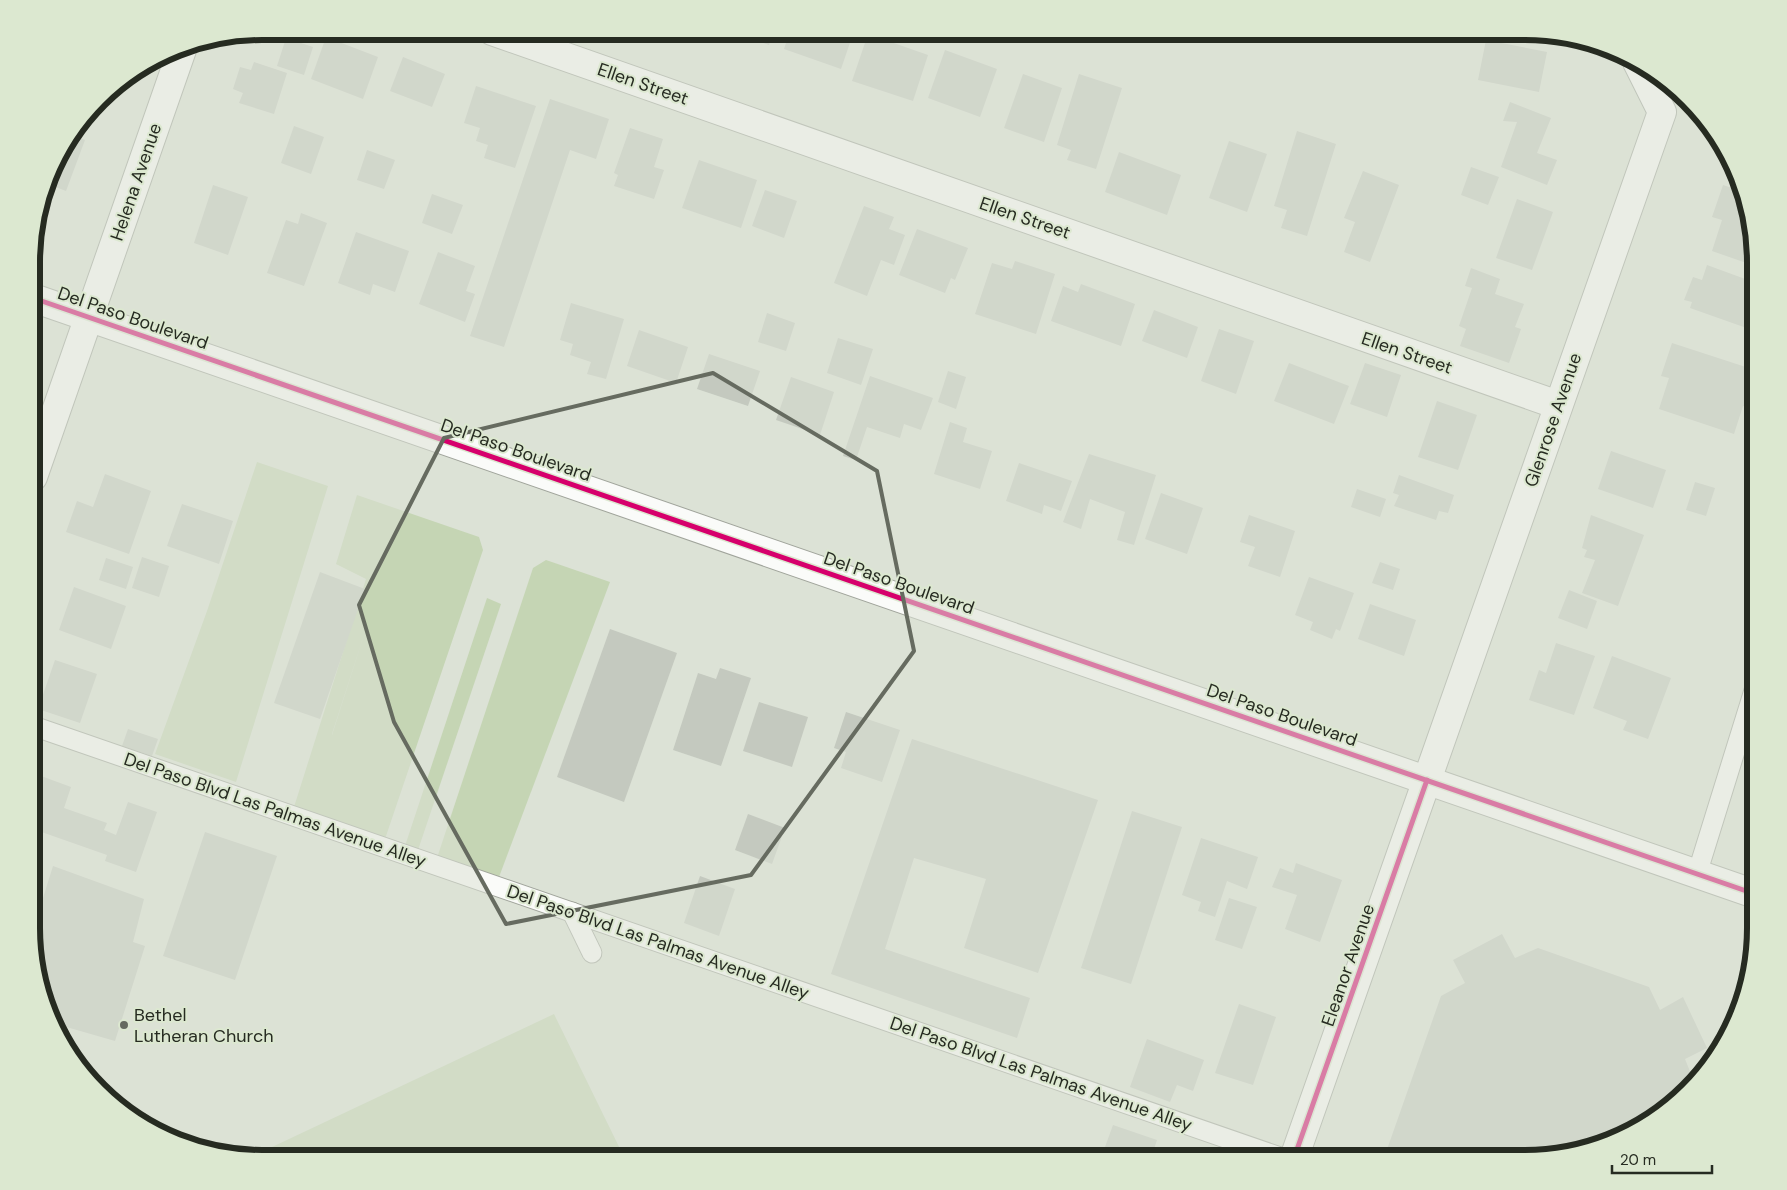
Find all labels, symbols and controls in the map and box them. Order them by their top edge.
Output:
street label: Ellen Street [594,57,692,111]
street label: Helena Avenue [105,120,167,244]
street label: Ellen Street [976,191,1074,245]
street label: Del Paso Boulevard [54,281,212,355]
street label: Ellen Street [1358,326,1456,380]
street label: Glenrose Avenue [1519,350,1587,490]
street label: Del Paso Boulevard [437,413,595,487]
street label: Del Paso Boulevard [820,546,978,620]
street label: Del Paso Boulevard [1203,678,1361,752]
street label: Del Paso Blvd Las Palmas Avenue Alley [121,747,429,873]
street label: Del Paso Blvd Las Palmas Avenue Alley [504,879,812,1005]
street label: Eleanor Avenue [1316,901,1380,1029]
place label: Bethel Lutheran Church [134,1003,274,1048]
street label: Del Paso Blvd Las Palmas Avenue Alley [887,1011,1195,1137]
marker: Bethel Lutheran Church [118,1019,130,1031]
scale bar [1612,1142,1712,1174]
text: 20 m [1620,1150,1656,1170]

